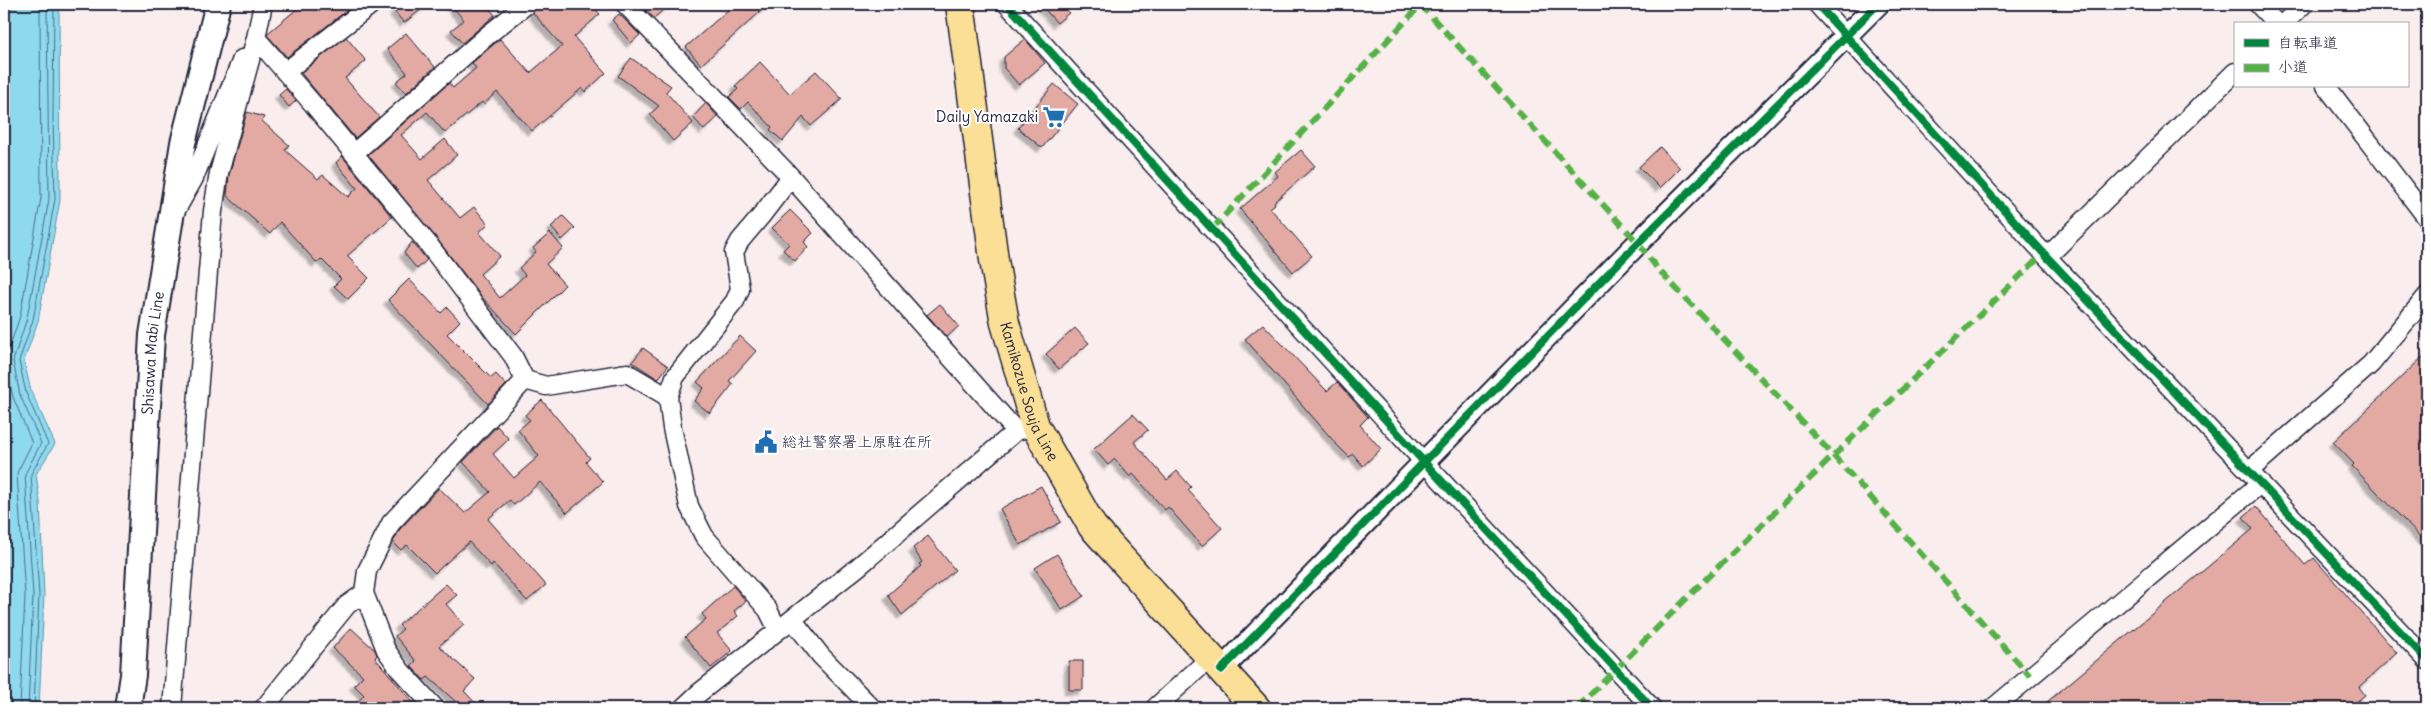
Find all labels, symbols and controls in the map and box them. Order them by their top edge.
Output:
legend [2234,22,2408,88]
text: 自転車道 [2278,33,2338,52]
text: 小道 [2278,57,2308,76]
supermarket icon: Daily Yamazaki [1041,104,1067,130]
place label: Daily Yamazaki [936,107,1038,126]
street label: Shisawa Mabi Line [138,290,168,415]
street label: Kamikozue Souja Line [996,320,1063,464]
public building icon: 総社警察署上原駐在所 [753,429,779,455]
place label: 総社警察署上原駐在所 [782,432,932,451]

